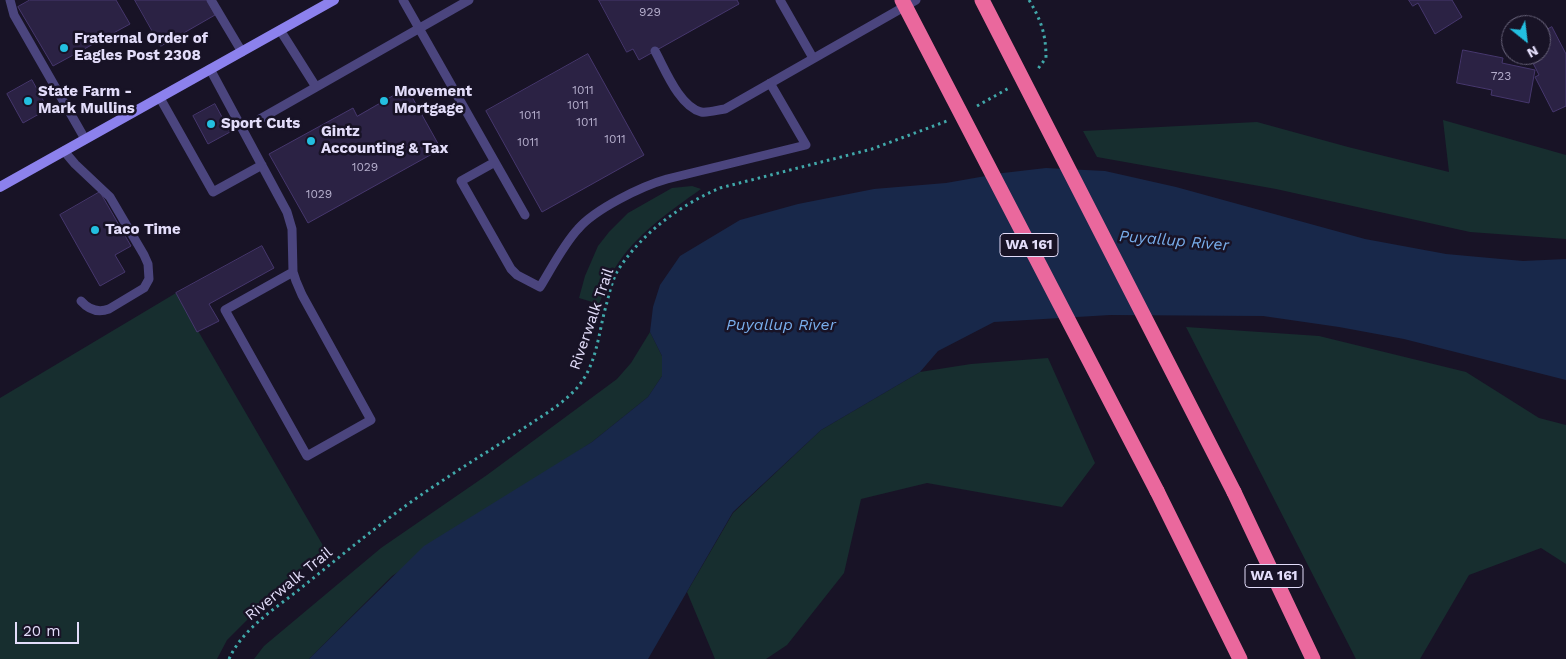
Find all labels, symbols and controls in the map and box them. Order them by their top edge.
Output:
house number: 929 [639,5,661,19]
north arrow [1501,15,1551,65]
place label: Fraternal Order of Eagles Post 2308 [74,30,208,65]
marker: Fraternal Order of Eagles Post 2308 [58,42,70,54]
text: N [1524,43,1541,62]
house number: 723 [1491,69,1511,83]
place label: State Farm - Mark Mullins [38,83,135,118]
place label: Movement Mortgage [394,83,472,118]
house number: 1011 [572,83,594,97]
marker: State Farm - Mark Mullins [22,95,34,107]
marker: Movement Mortgage [378,95,390,107]
house number: 1011 [567,98,589,112]
house number: 1011 [519,108,541,122]
place label: Sport Cuts [221,115,300,133]
house number: 1011 [576,115,598,129]
marker: Sport Cuts [205,118,217,130]
place label: Gintz Accounting & Tax [321,123,448,158]
house number: 1011 [604,132,626,146]
marker: Gintz Accounting & Tax [305,135,317,147]
house number: 1011 [517,135,539,149]
house number: 1029 [352,160,378,174]
house number: 1029 [306,187,332,201]
place label: Taco Time [105,221,181,239]
marker: Taco Time [89,224,101,236]
water label: Puyallup River [1118,227,1230,255]
road number: WA 161 [1000,234,1058,256]
street label: Riverwalk Trail [566,266,618,372]
water label: Puyallup River [726,315,836,335]
street label: Riverwalk Trail [242,543,336,625]
road number: WA 161 [1245,564,1303,588]
scale bar [18,612,81,644]
text: 20 m [23,622,61,640]

